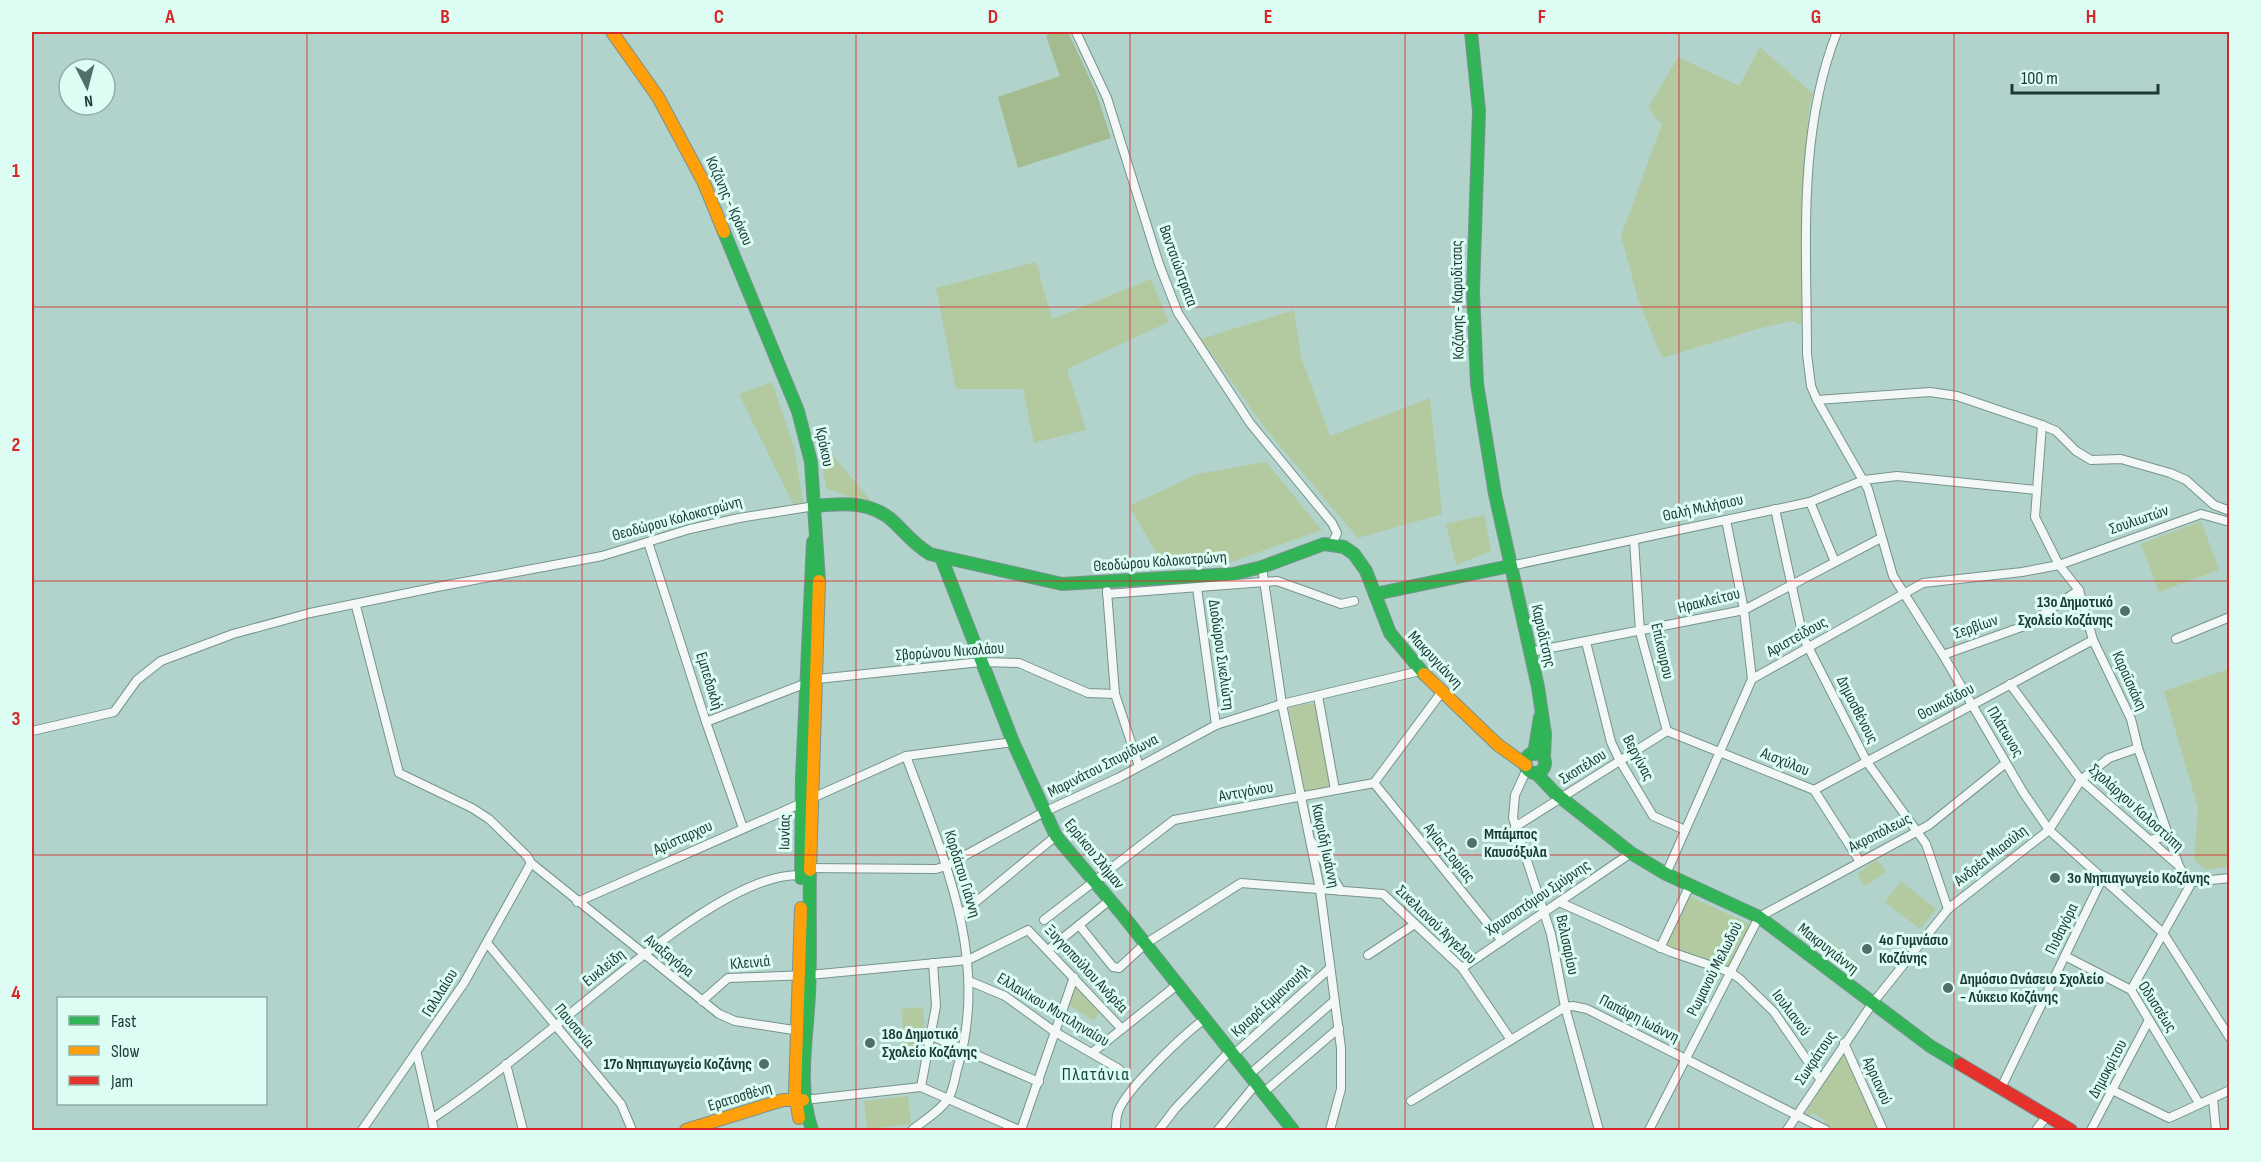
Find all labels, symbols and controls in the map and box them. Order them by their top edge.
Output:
text: A [164,5,175,29]
text: B [440,5,450,29]
text: C [714,5,724,29]
text: D [988,5,998,29]
text: E [1264,5,1272,29]
text: F [1538,5,1546,29]
text: G [1811,5,1821,29]
text: H [2086,5,2096,29]
north arrow [57,57,117,117]
scale bar [2012,57,2158,95]
text: 100 m [2021,68,2058,89]
text: N [83,91,94,110]
street label: Κοζάνης - Κρόκου [701,153,757,249]
text: 1 [12,159,20,183]
street label: Βαντσιώστρατα [1154,223,1202,310]
street label: Κοζάνης - Καρυδίτσας [1447,240,1469,360]
street label: Κρόκου [811,426,837,468]
text: 2 [12,433,20,457]
street label: Θαλή Μιλήσιου [1661,490,1745,526]
street label: Θεοδώρου Κολοκοτρώνη [610,493,744,545]
street label: Σουλιωτών [2107,501,2171,539]
street label: Θεοδώρου Κολοκοτρώνη [1093,548,1227,576]
street label: Ηρακλείτου [1676,584,1742,618]
place label: 13ο Δημοτικό Σχολείο Κοζάνης [2018,593,2113,630]
street label: Διοδώρου Σικελιώτη [1204,599,1238,711]
street label: Καρυδίτσης [1527,603,1559,669]
marker: 13ο Δημοτικό Σχολείο Κοζάνης [2118,604,2132,618]
street label: Σερβίων [1951,611,2001,643]
street label: Αριστείδους [1762,613,1831,662]
street label: Επίκουρου [1646,621,1678,681]
street label: Μακρυγιάννη [1403,627,1467,693]
street label: Σβορώνου Νικολάου [895,639,1005,665]
street label: Καραϊσκάκη [2107,648,2151,714]
street label: Εμπεδοκλή [691,650,727,712]
street label: Δημοσθένους [1832,673,1882,747]
street label: Θουκιδίδου [1914,679,1978,725]
street label: Πλάτωνος [1983,703,2027,761]
text: 3 [12,707,21,731]
street label: Μαρινάτου Σπυρίδωνα [1045,730,1162,802]
street label: Βεργίνας [1618,732,1658,784]
street label: Αισχύλου [1757,743,1812,780]
street label: Σκοπέλου [1556,745,1610,789]
street label: Σχολάρχου Καλοστύπη [2085,760,2187,856]
street label: Αντιγόνου [1216,778,1275,806]
street label: Κακριδή Ιωάννη [1307,802,1343,890]
street label: Ακροπόλεως [1844,809,1915,857]
street label: Ιωνίας [775,814,795,850]
street label: Ερρίκου Σλήμαν [1060,815,1128,893]
street label: Αρίσταρχου [650,817,716,860]
street label: Αγίας Σοφίας [1419,819,1479,887]
street label: Ανδρέα Μιαούλη [1950,821,2031,891]
place label: Μπάμπος Καυσόξυλα [1484,825,1547,862]
street label: Κορδάτου Γιάννη [940,828,984,920]
marker: Μπάμπος Καυσόξυλα [1465,836,1479,850]
street label: Χρυσοστόμου Σμύρνης [1481,856,1594,941]
place label: 3ο Νηπιαγωγείο Κοζάνης [2067,869,2210,888]
marker: 3ο Νηπιαγωγείο Κοζάνης [2048,871,2062,885]
street label: Σικελιανού Άγγελου [1392,882,1480,968]
street label: Πυθαγόρα [2042,900,2083,958]
street label: Βελισαρίου [1551,913,1583,977]
street label: Ρωμανού Μελωδού [1683,919,1747,1019]
street label: Μακρυγιάννη [1794,919,1862,979]
street label: Ξυγγοπούλου Ανδρέα [1040,921,1132,1017]
street label: Αναξαγόρα [640,930,698,982]
place label: 4ο Γυμνάσιο Κοζάνης [1879,931,1948,968]
marker: 4ο Γυμνάσιο Κοζάνης [1860,942,1874,956]
street label: Ευκλείδη [579,945,629,991]
street label: Κλεινιά [729,952,771,974]
street label: Κριαρά Εμμανουήλ [1228,960,1315,1041]
street label: Γαλιλαίου [418,966,462,1020]
street label: Ελλανίκου Μυτιληναίου [993,969,1113,1051]
place label: Δημόσιο Ωνάσειο Σχολείο - Λύκειο Κοζάνης [1960,970,2104,1007]
street label: Οδυσσέως [2134,978,2180,1036]
text: 4 [11,981,21,1005]
marker: Δημόσιο Ωνάσειο Σχολείο - Λύκειο Κοζάνης [1941,981,1955,995]
street label: Ιουλιανού [1767,986,1815,1040]
street label: Παπάφη Ιωάννη [1596,991,1682,1047]
legend [57,997,267,1105]
street label: Παυσανία [550,1000,598,1052]
text: Fast [111,1011,137,1032]
place label: 18ο Δημοτικό Σχολείο Κοζάνης [882,1025,977,1062]
street label: Σωκράτους [1791,1028,1841,1088]
marker: 18ο Δημοτικό Σχολείο Κοζάνης [863,1036,877,1050]
street label: Δημοκρίτου [2085,1037,2131,1101]
text: Slow [111,1041,140,1062]
street label: Αρριανού [1858,1053,1896,1108]
place label: 17ο Νηπιαγωγείο Κοζάνης [603,1055,752,1074]
marker: 17ο Νηπιαγωγείο Κοζάνης [757,1057,771,1071]
district label: Πλατάνια [1062,1064,1130,1085]
text: Jam [110,1071,133,1092]
street label: Ερατοσθένη [706,1078,774,1116]

